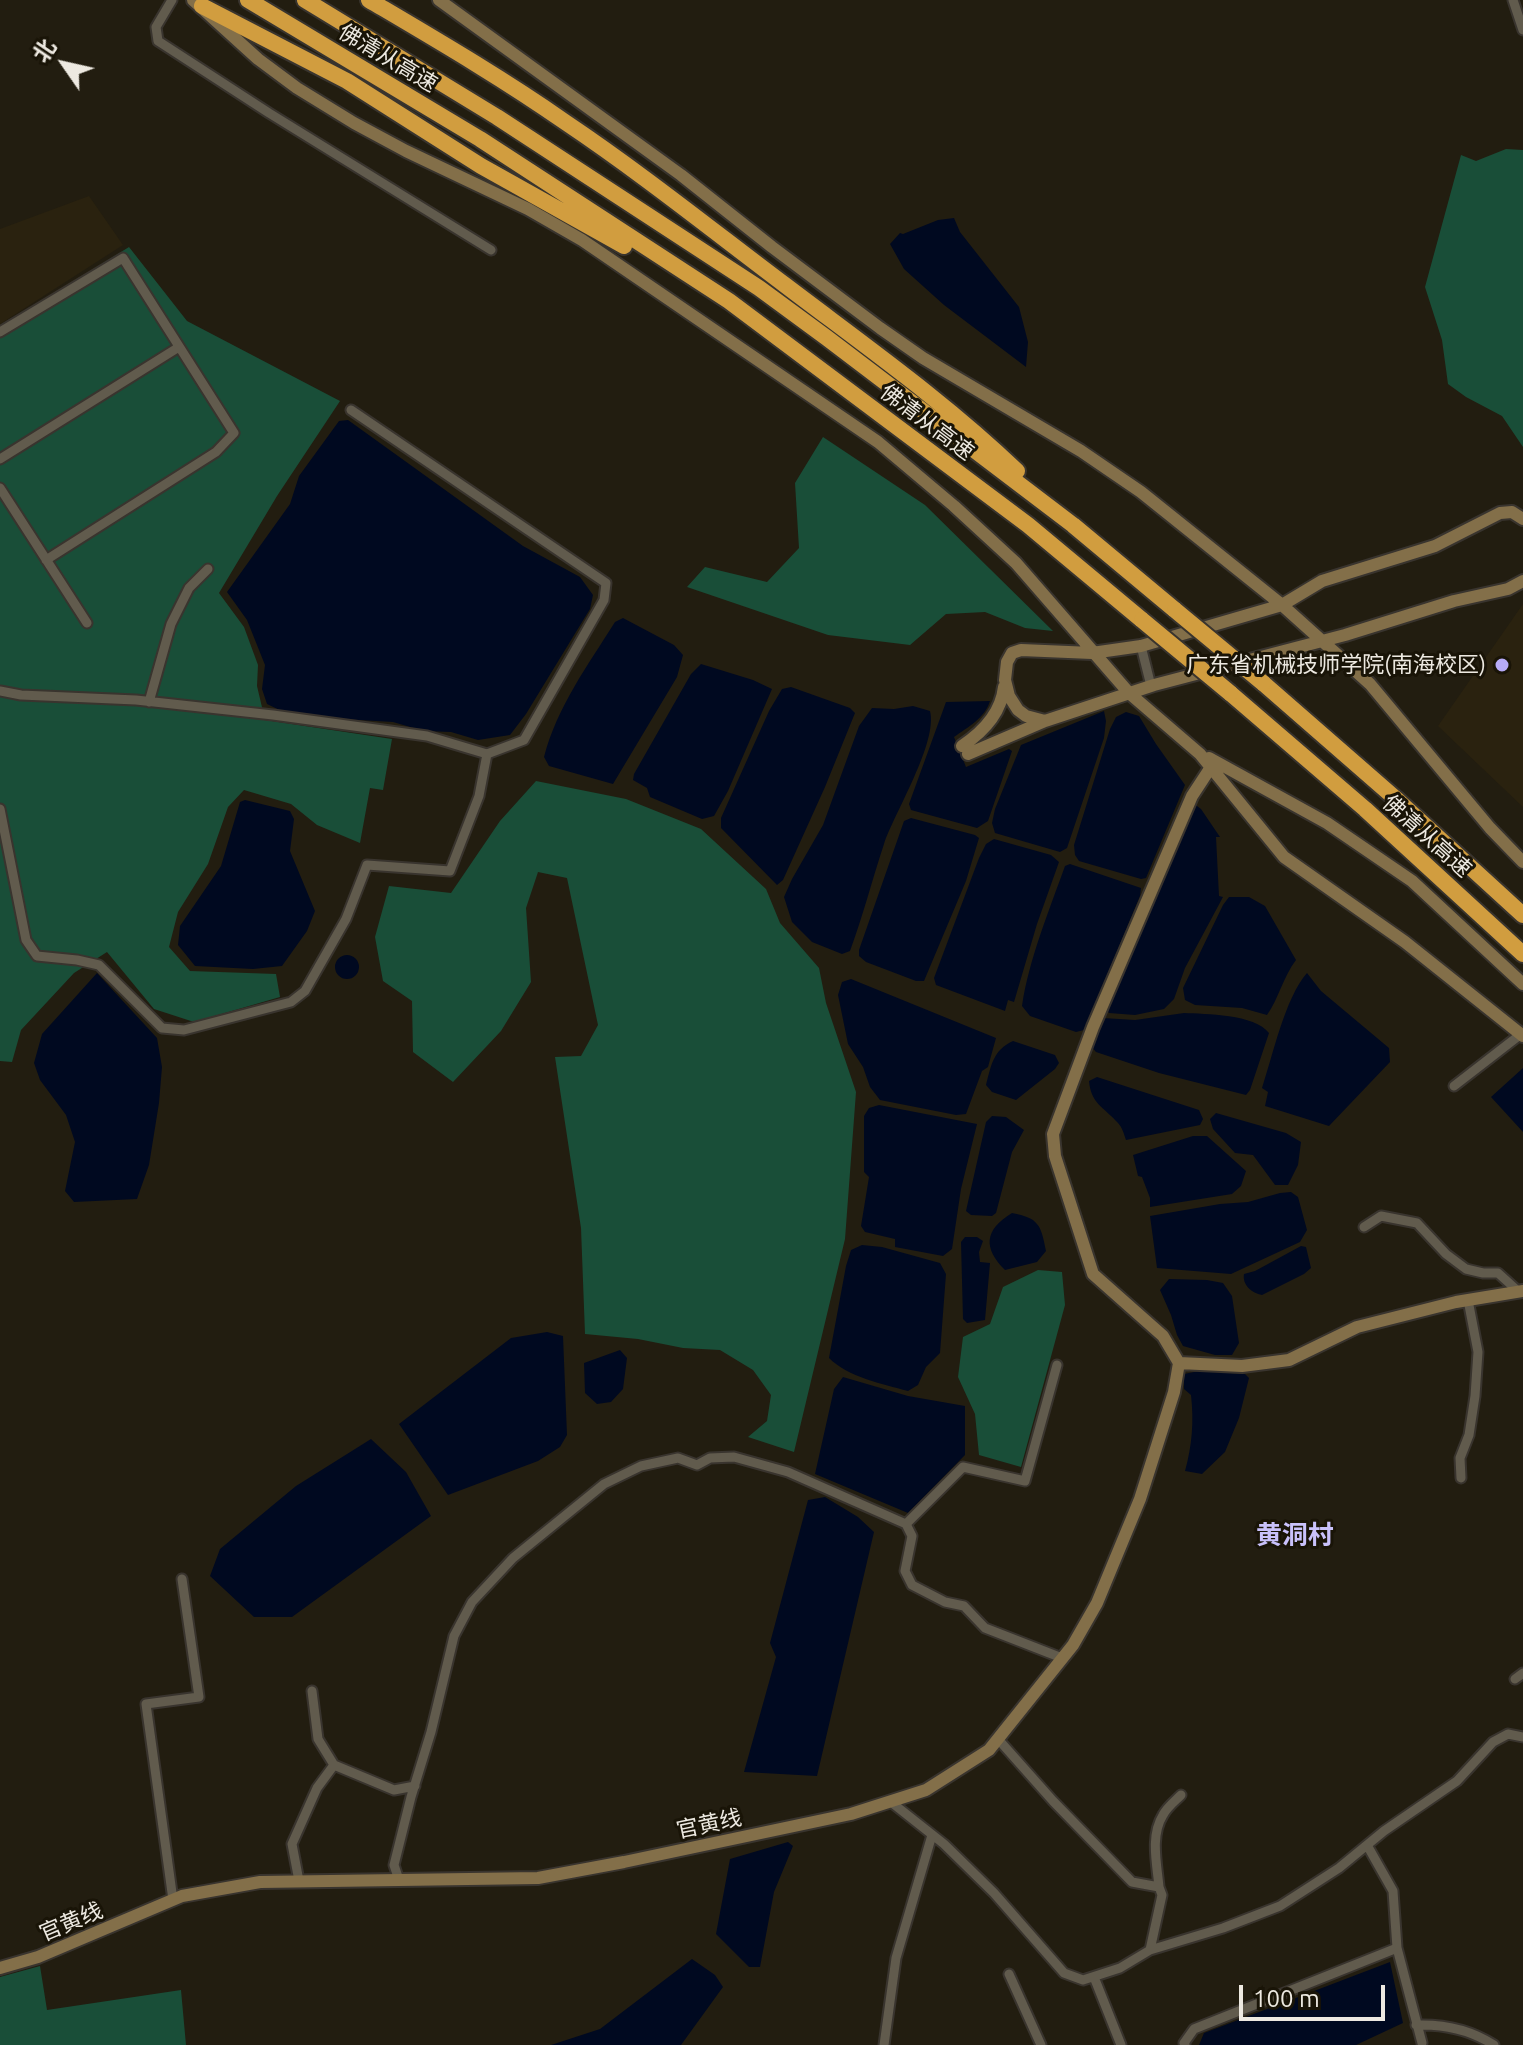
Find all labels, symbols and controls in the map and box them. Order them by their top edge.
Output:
street label: 佛清从高速 [334,18,442,98]
north arrow [24,24,104,104]
text: 北 [27,34,60,66]
street label: 佛清从高速 [875,378,979,466]
place label: 广东省机械技师学院(南海校区) [1186,652,1486,678]
marker: 广东省机械技师学院(南海校区) [1493,656,1511,674]
street label: 佛清从高速 [1377,789,1477,883]
district label: 黄洞村 [1256,1519,1334,1551]
street label: 官黄线 [674,1804,744,1844]
street label: 官黄线 [35,1897,107,1947]
scale bar [1243,1969,1389,2019]
text: 100 m [1253,1985,1320,2012]

